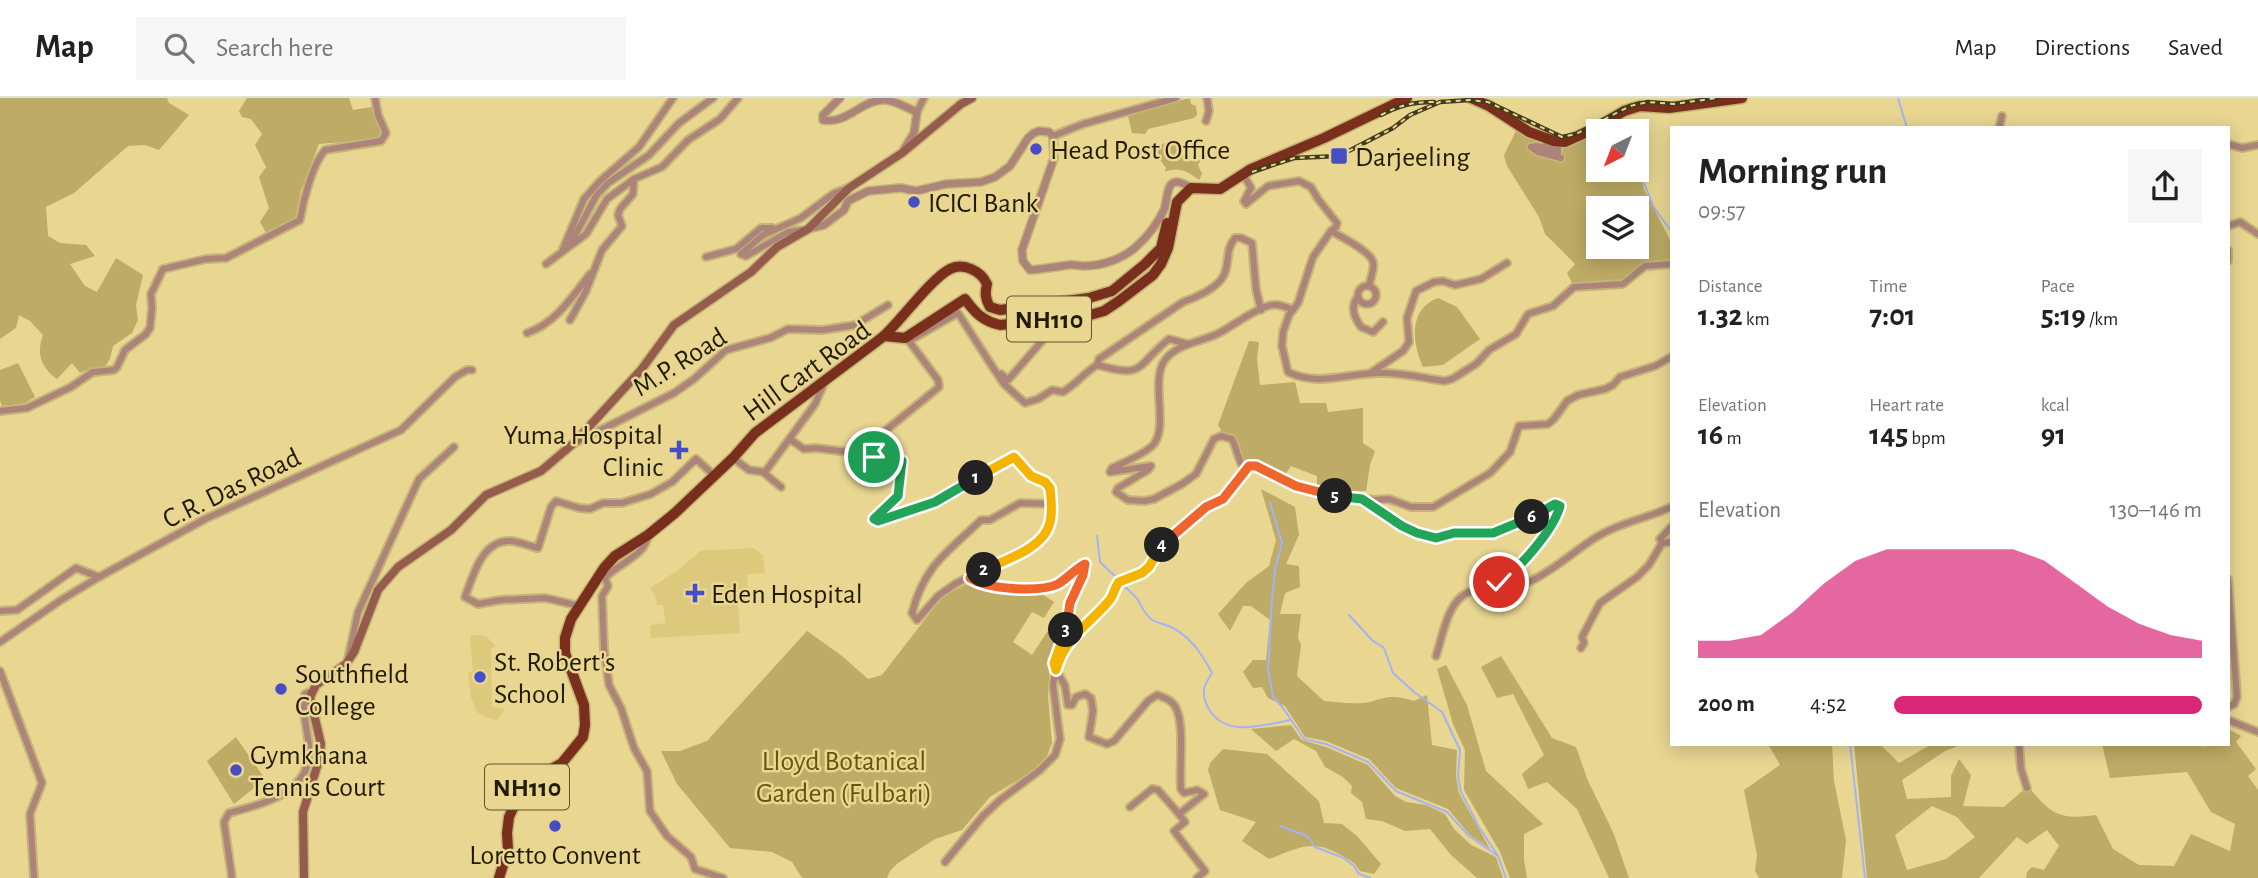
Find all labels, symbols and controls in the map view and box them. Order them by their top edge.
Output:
search box [136,17,626,80]
icon: search [160,29,198,67]
text: Map [35,31,94,64]
text: Search here [216,35,334,61]
text: Map [1954,36,1996,60]
text: Directions [2034,36,2130,60]
text: Saved [2168,36,2223,60]
north arrow [1586,119,1648,182]
map controls [1586,119,1649,259]
place label: Head Post Office [1050,137,1230,165]
marker: Head Post Office [1028,141,1044,157]
place label: Darjeeling [1355,144,1470,172]
marker: Darjeeling [1329,146,1349,166]
button: share [2128,149,2202,223]
text: Morning run [1698,153,1887,191]
place label: ICICI Bank [928,190,1038,218]
marker: ICICI Bank [906,194,922,210]
button: layers [1586,196,1649,259]
text: 09:57 [1698,200,1745,223]
text: Distance [1698,277,1762,296]
text: Time [1869,277,1907,296]
text: Pace [2041,277,2075,296]
road number: NH110 [1007,296,1091,342]
text: 1.32 [1698,301,1743,331]
text: 7:01 [1869,301,1916,331]
text: 5:19 [2041,301,2086,331]
text: km [1743,310,1770,329]
text: /km [2086,310,2118,329]
street label: Hill Cart Road [738,316,876,427]
street label: M.P. Road [628,323,732,402]
text: Elevation [1698,396,1767,415]
text: Heart rate [1869,396,1944,415]
text: kcal [2041,396,2070,415]
text: 16 [1698,420,1723,450]
text: 145 [1869,420,1908,450]
text: 91 [2041,420,2066,450]
place label: Yuma Hospital Clinic [504,422,663,482]
pin [844,427,904,487]
text: m [1723,429,1742,448]
text: bpm [1908,429,1946,448]
icon: arrive [855,438,893,476]
marker: Yuma Hospital Clinic [669,440,689,460]
street label: C.R. Das Road [159,444,305,534]
pin: 1 [958,460,993,496]
text: 1 [972,468,979,487]
pin: 5 [1318,478,1352,514]
text: 5 [1330,486,1339,505]
text: Elevation [1698,499,1781,522]
text: 130–146 m [2110,499,2202,522]
pin: 6 [1514,500,1550,534]
text: 6 [1527,507,1536,526]
pin: 4 [1144,528,1180,562]
text: 4 [1157,535,1166,554]
pin: 2 [967,552,1002,588]
pin [1469,552,1529,612]
text: 2 [979,560,988,579]
icon: check [1480,563,1518,601]
place label: Eden Hospital [711,581,863,609]
marker: Eden Hospital [685,583,705,603]
pin: 3 [1048,612,1084,648]
text: 3 [1061,620,1070,639]
place label: St. Robert's School [494,649,615,709]
place label: Southfield College [295,661,409,721]
marker: St. Robert's School [472,669,488,685]
marker: Southfield College [273,681,289,697]
text: 200 m [1698,693,1755,716]
text: 4:52 [1810,693,1846,716]
place label: Gymkhana Tennis Court [250,742,385,802]
park label: Lloyd Botanical Garden (Fulbari) [756,748,932,808]
marker: Gymkhana Tennis Court [228,762,244,778]
road number: NH110 [485,764,569,810]
marker: Loretto Convent [547,818,563,834]
place label: Loretto Convent [469,842,641,870]

